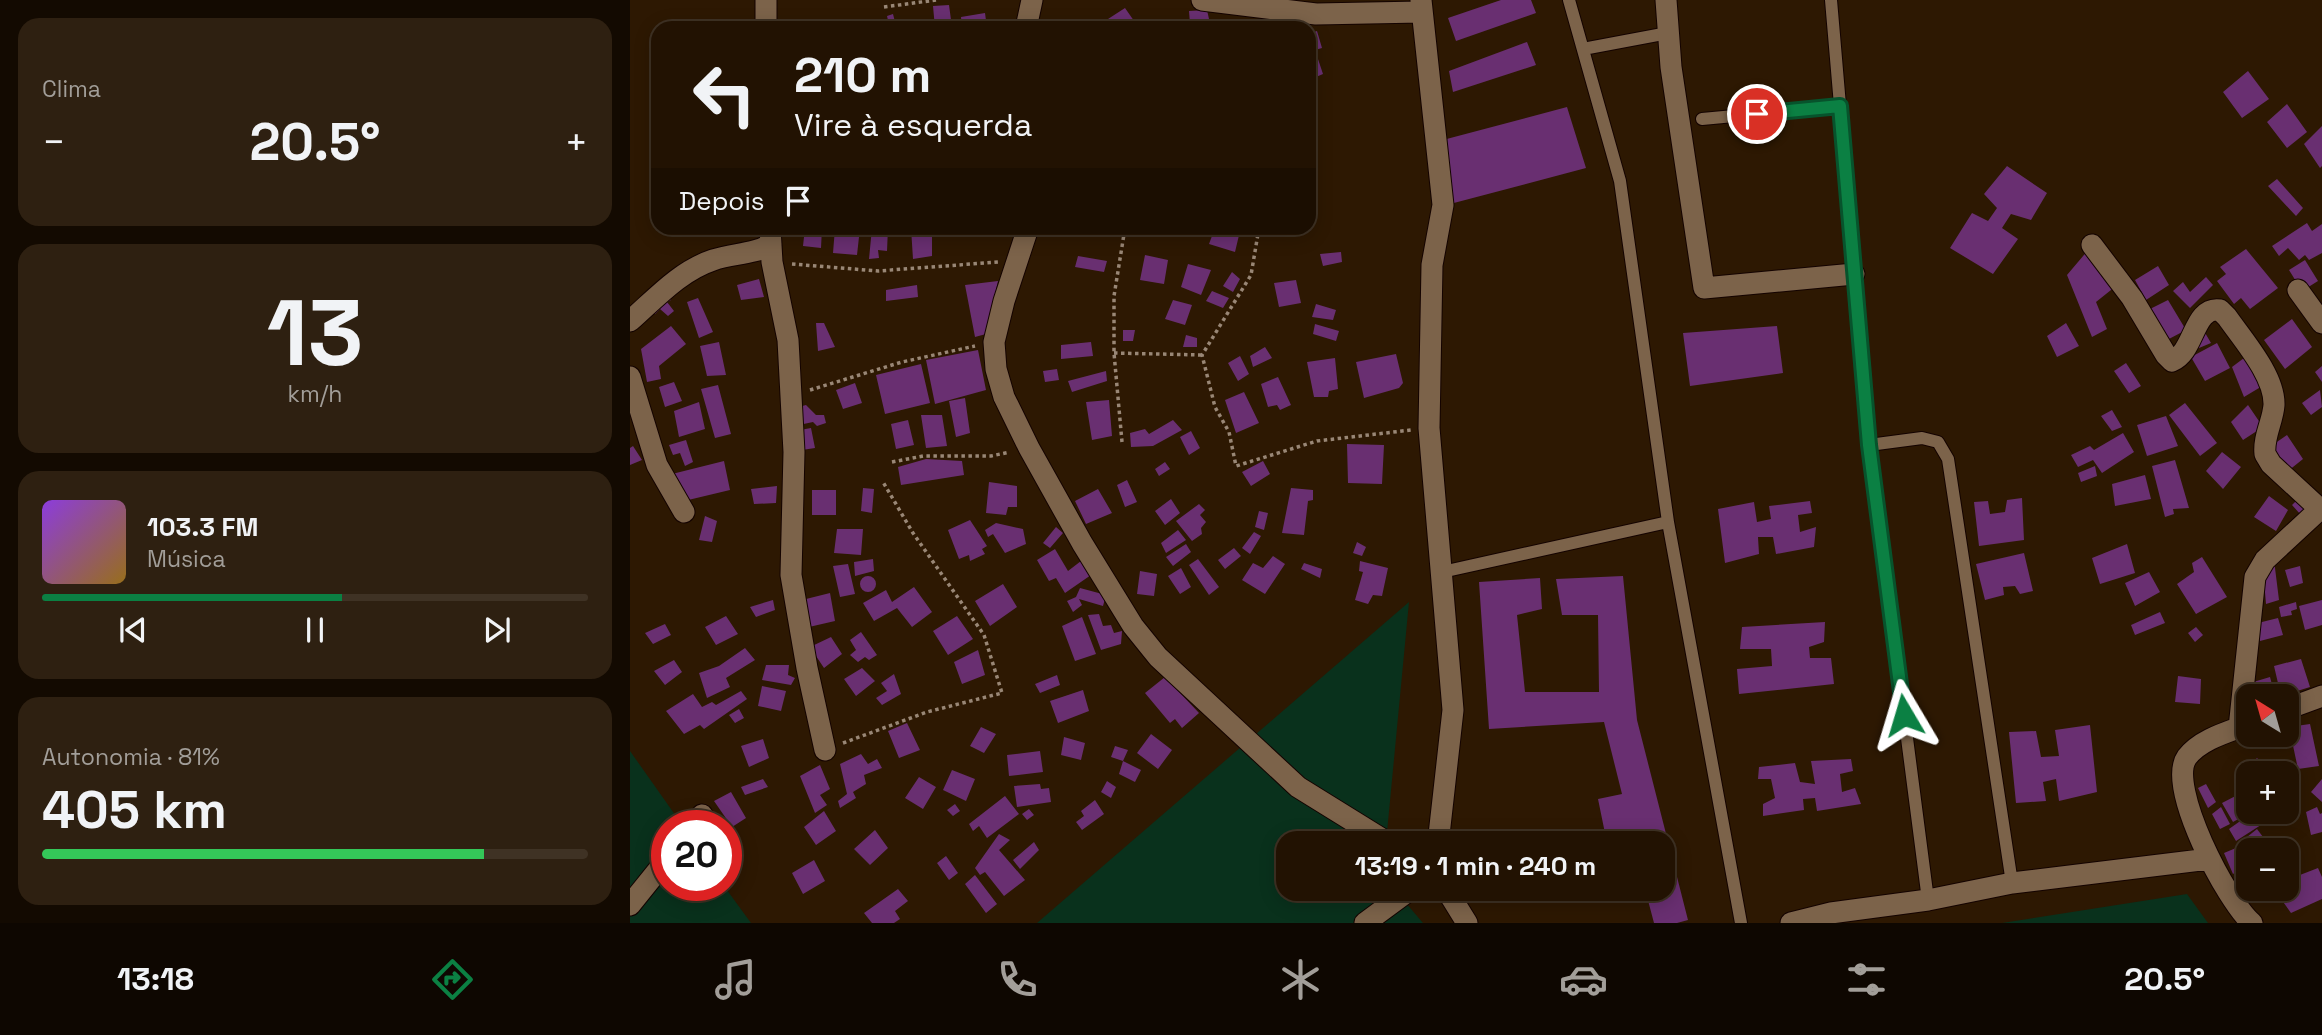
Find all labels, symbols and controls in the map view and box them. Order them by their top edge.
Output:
text: 210 m [794,44,931,106]
icon: left [679,49,770,140]
text: Clima [42,74,101,104]
pin [1727,84,1787,144]
icon: arrive [1738,95,1776,133]
text: Vire à esquerda [794,105,1032,145]
text: 20.5° [249,109,381,175]
text: − [42,118,66,166]
text: + [564,118,588,166]
icon: arrive [779,182,817,220]
text: Depois [679,184,765,218]
text: 13 [267,275,363,392]
text: km/h [288,379,342,409]
text: 103.3 FM [147,510,258,544]
text: Música [147,544,226,574]
icon: previous [114,611,152,649]
icon: pause [296,611,334,649]
icon: next [478,611,516,649]
position arrow [1867,678,1941,752]
north arrow [2236,684,2300,747]
map controls [2236,684,2299,901]
text: Autonomia · 81% [42,742,220,772]
button: + [2236,761,2299,824]
text: 405 km [42,777,227,843]
speed limit sign: 20 [651,810,742,901]
button: − [2236,838,2299,901]
text: 13:19 · 1 min · 240 m [1355,849,1596,883]
icon: directions [428,955,477,1004]
icon: music [711,955,760,1004]
icon: phone [993,955,1042,1004]
icon: climate [1276,955,1325,1004]
icon: car [1559,955,1608,1004]
icon: filters [1842,955,1891,1004]
text: 13:18 [117,959,194,999]
text: 20.5° [2124,959,2205,999]

